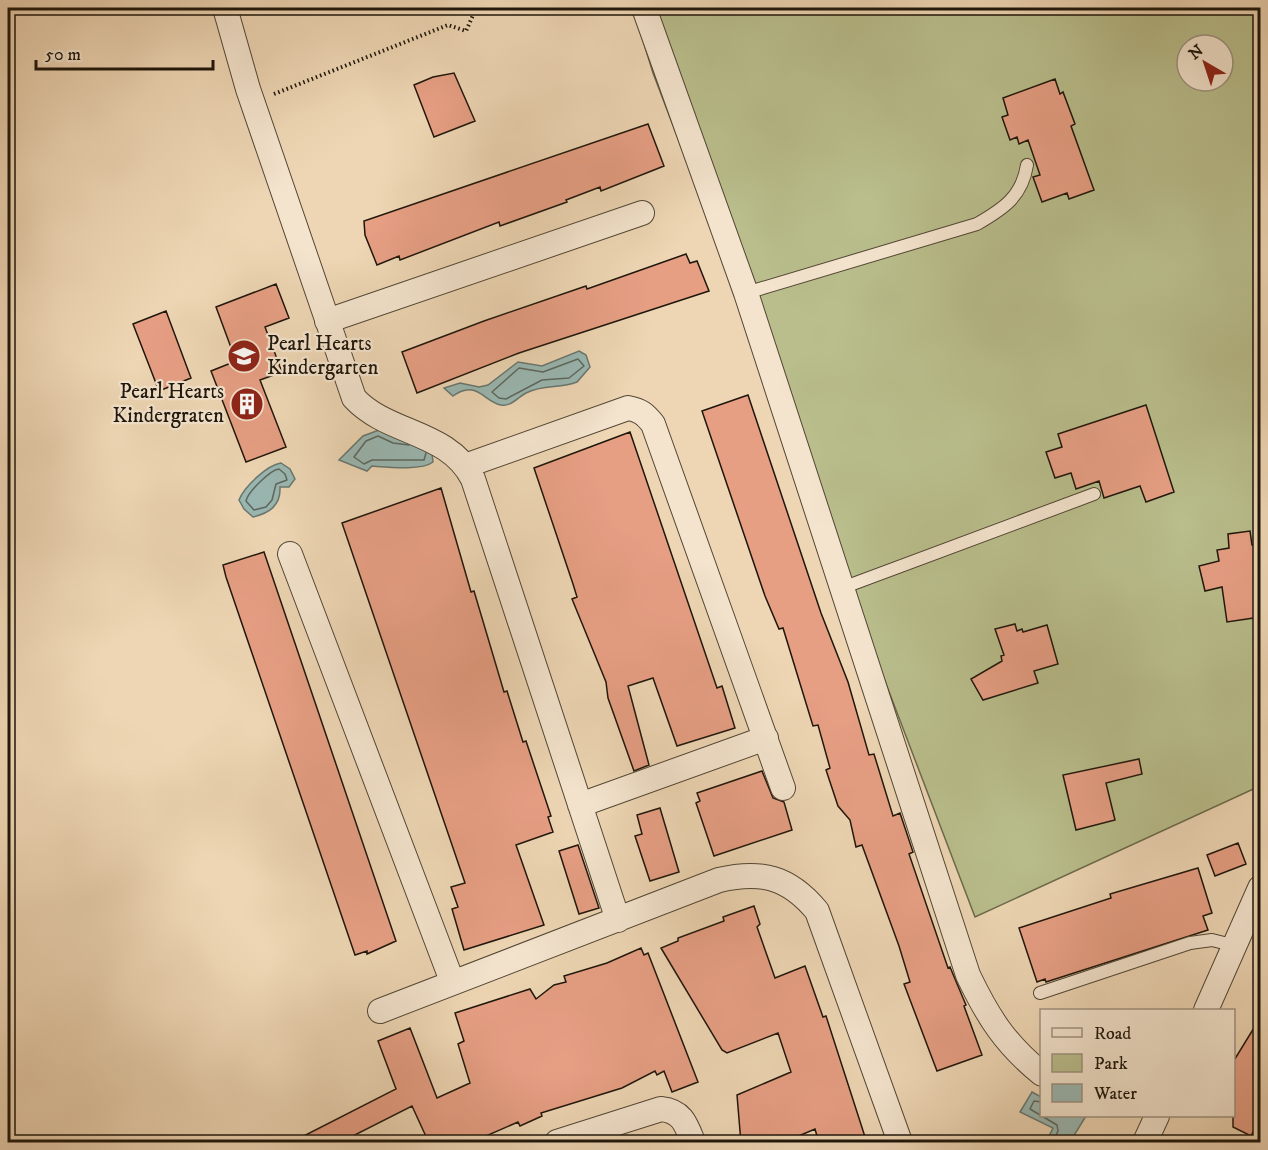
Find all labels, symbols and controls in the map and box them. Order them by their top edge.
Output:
scale bar [36,33,213,71]
north arrow [1175,33,1235,93]
text: N [1185,40,1208,64]
text: 50 m [45,44,81,66]
place label: Pearl Hearts Kindergarten [267,331,378,381]
school or university icon: Pearl Hearts Kindergarten [226,338,262,374]
place label: Pearl Hearts Kindergraten [113,379,224,429]
building icon: Pearl Hearts Kindergraten [229,386,265,422]
legend [1040,1009,1235,1117]
text: Road [1094,1023,1131,1045]
text: Park [1094,1053,1128,1075]
text: Water [1093,1083,1137,1105]

